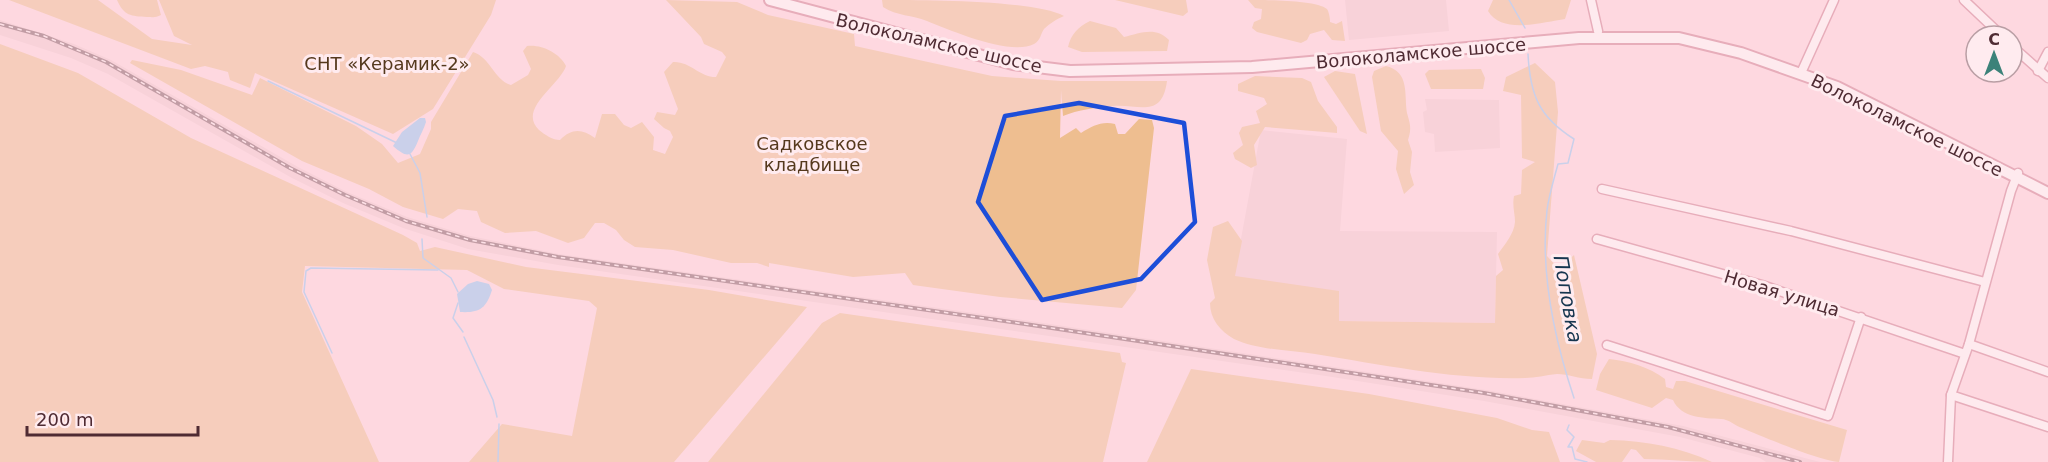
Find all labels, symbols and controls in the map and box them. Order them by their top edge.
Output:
street label: Волоколамское шоссе [834,9,1044,77]
north arrow [1964,24,2024,84]
text: С [1988,30,2000,49]
street label: Волоколамское шоссе [1315,33,1527,73]
park label: СНТ «Керамик-2» [304,53,470,74]
street label: Волоколамское шоссе [1808,69,2006,181]
park label: Садковское кладбище [756,133,868,175]
water label: Поповка [1548,253,1588,345]
street label: Новая улица [1722,265,1842,321]
scale bar [27,399,198,437]
text: 200 m [36,409,94,430]

